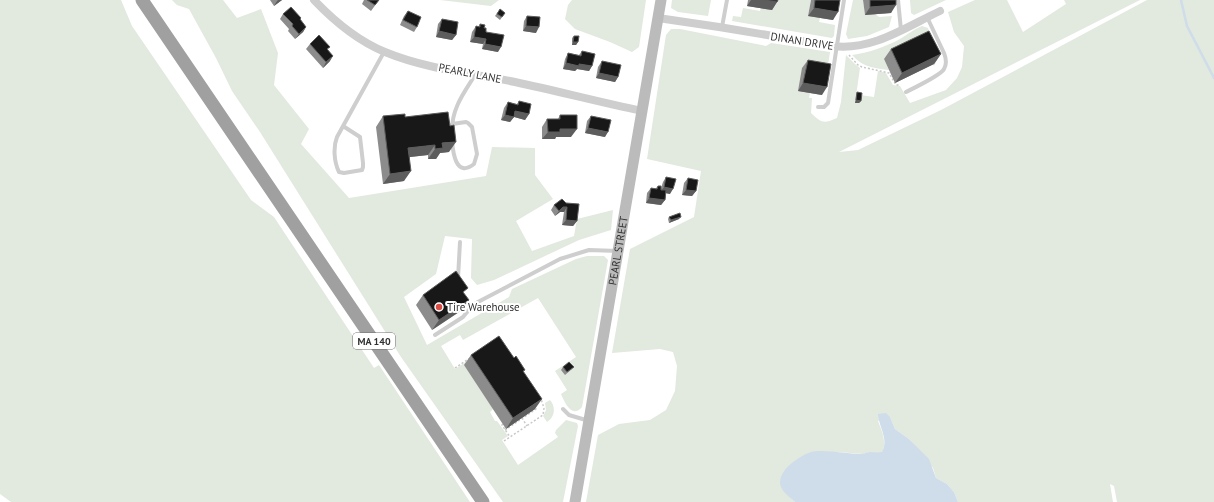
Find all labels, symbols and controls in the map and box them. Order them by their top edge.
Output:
street label: DINAN DRIVE [769,29,835,53]
street label: PEARLY LANE [437,60,503,86]
street label: PEARL STREET [605,215,631,286]
place label: Tire Warehouse [447,300,520,314]
marker: Tire Warehouse [434,302,444,312]
road number: MA 140 [353,333,395,349]

